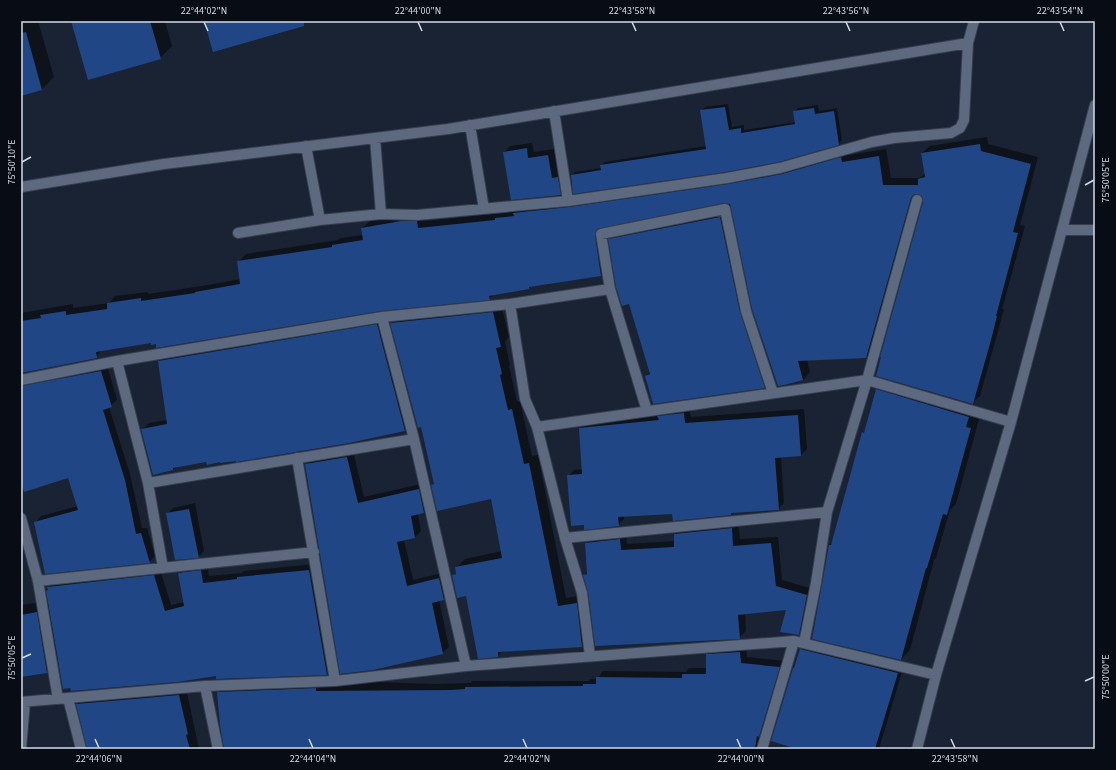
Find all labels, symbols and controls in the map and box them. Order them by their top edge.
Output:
text: 22°44'02"N [181,4,227,18]
text: 22°44'00"N [395,4,441,18]
text: 22°43'58"N [609,4,655,18]
text: 22°43'56"N [823,4,869,18]
text: 22°43'54"N [1037,4,1083,18]
text: 75°50'10"E [5,139,19,185]
text: 75°50'05"E [1099,157,1113,203]
text: 75°50'05"E [5,635,19,681]
text: 75°50'00"E [1099,654,1113,700]
text: 22°44'06"N [76,752,122,766]
text: 22°44'04"N [290,752,336,766]
text: 22°44'02"N [504,752,550,766]
text: 22°44'00"N [718,752,764,766]
text: 22°43'58"N [932,752,978,766]

